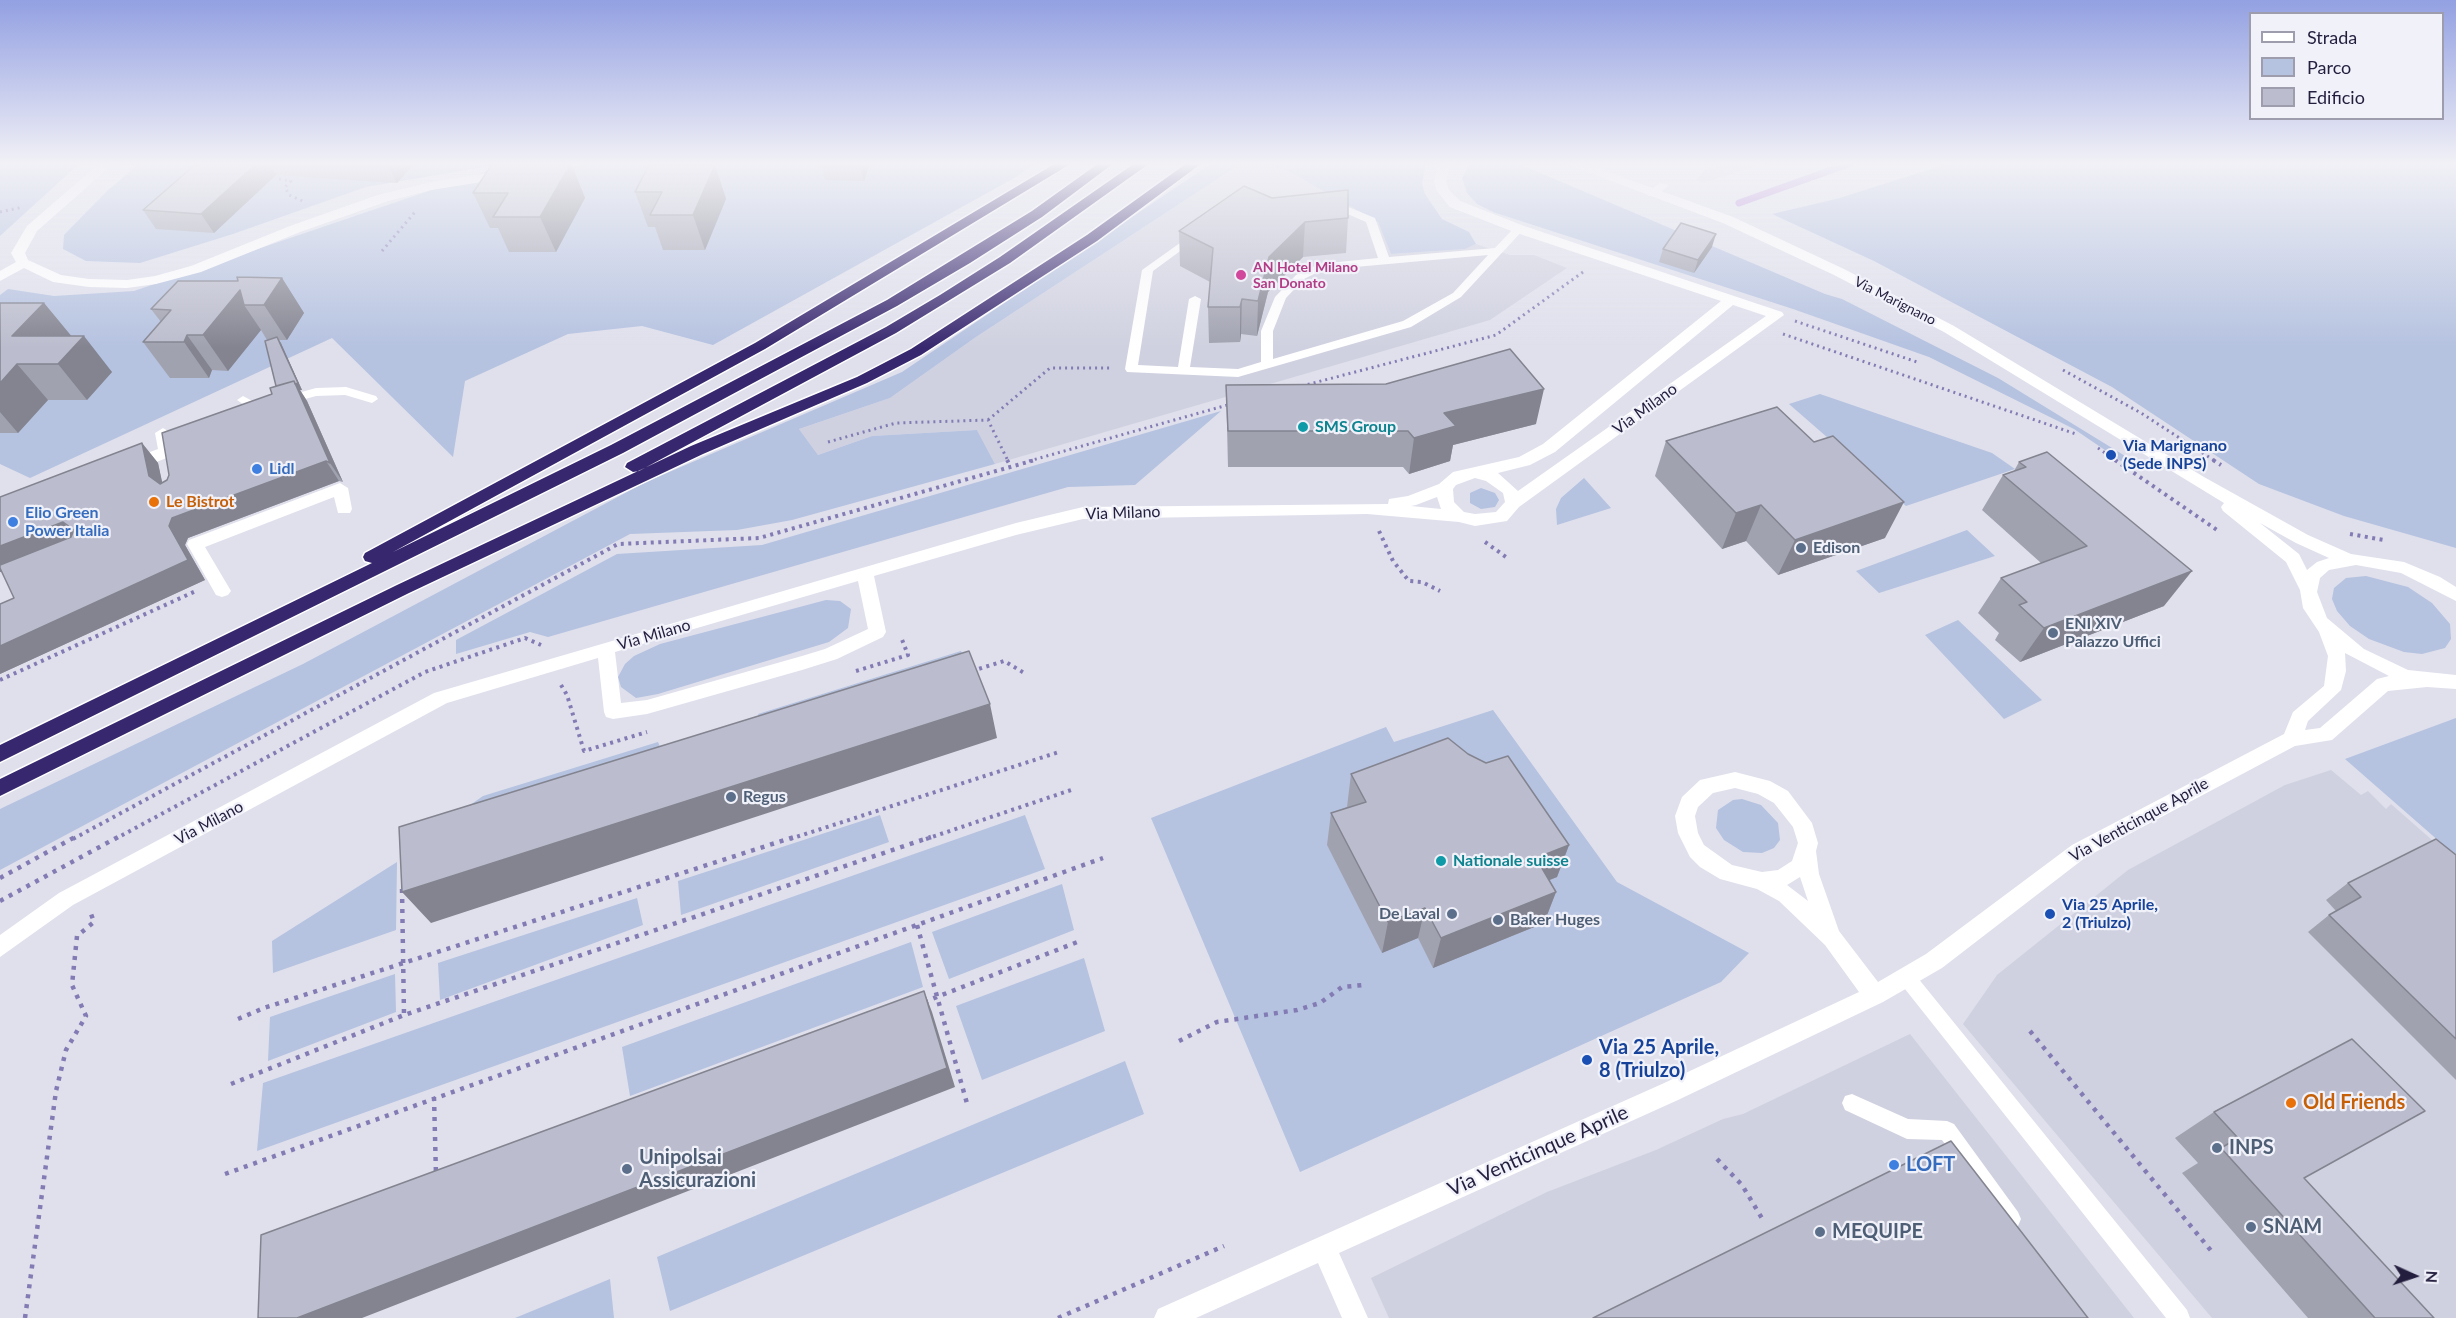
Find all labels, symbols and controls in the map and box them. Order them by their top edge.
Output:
legend [2249,12,2444,120]
text: Strada [2307,26,2357,48]
text: Parco [2307,56,2351,78]
text: Edificio [2307,86,2365,108]
place label: AN Hotel Milano San Donato [1253,259,1358,292]
marker: AN Hotel Milano San Donato [1234,268,1248,282]
street label: Via Marignano [1851,273,1939,329]
street label: Via Milano [1609,379,1681,439]
place label: SMS Group [1315,417,1396,437]
marker: SMS Group [1296,420,1310,434]
place label: Via Marignano (Sede INPS) [2123,436,2227,474]
marker: Via Marignano (Sede INPS) [2104,448,2118,462]
place label: Lidl [269,459,294,479]
marker: Lidl [250,462,264,476]
place label: Le Bistrot [166,492,234,512]
marker: Le Bistrot [147,495,161,509]
street label: Via Milano [1085,502,1161,524]
place label: Elio Green Power Italia [25,503,109,541]
marker: Elio Green Power Italia [6,515,20,529]
place label: Edison [1813,538,1860,558]
marker: Edison [1794,541,1808,555]
place label: ENI XIV Palazzo Uffici [2065,614,2161,652]
street label: Via Milano [615,615,693,655]
marker: ENI XIV Palazzo Uffici [2046,626,2060,640]
street label: Via Venticinque Aprile [2066,774,2212,866]
place label: Regus [743,787,786,807]
marker: Regus [724,790,738,804]
street label: Via Milano [171,797,247,849]
place label: Nationale suisse [1453,851,1569,871]
marker: Nationale suisse [1434,854,1448,868]
place label: Via 25 Aprile, 2 (Triulzo) [2062,895,2158,933]
place label: De Laval [1379,904,1440,924]
marker: De Laval [1445,907,1459,921]
marker: Via 25 Aprile, 2 (Triulzo) [2043,907,2057,921]
place label: Baker Huges [1510,910,1600,930]
marker: Baker Huges [1491,913,1505,927]
place label: Via 25 Aprile, 8 (Triulzo) [1599,1036,1719,1083]
marker: Via 25 Aprile, 8 (Triulzo) [1580,1053,1594,1067]
place label: Old Friends [2303,1091,2405,1115]
marker: Old Friends [2284,1096,2298,1110]
street label: Via Venticinque Aprile [1444,1100,1632,1202]
place label: INPS [2229,1136,2274,1160]
marker: INPS [2210,1141,2224,1155]
place label: Unipolsai Assicurazioni [639,1146,756,1193]
place label: LOFT [1906,1153,1955,1177]
marker: LOFT [1887,1158,1901,1172]
marker: Unipolsai Assicurazioni [620,1162,634,1176]
place label: SNAM [2263,1215,2322,1239]
place label: MEQUIPE [1832,1220,1923,1244]
marker: SNAM [2244,1220,2258,1234]
marker: MEQUIPE [1813,1225,1827,1239]
north arrow [2384,1246,2444,1306]
text: N [2423,1270,2442,1284]

